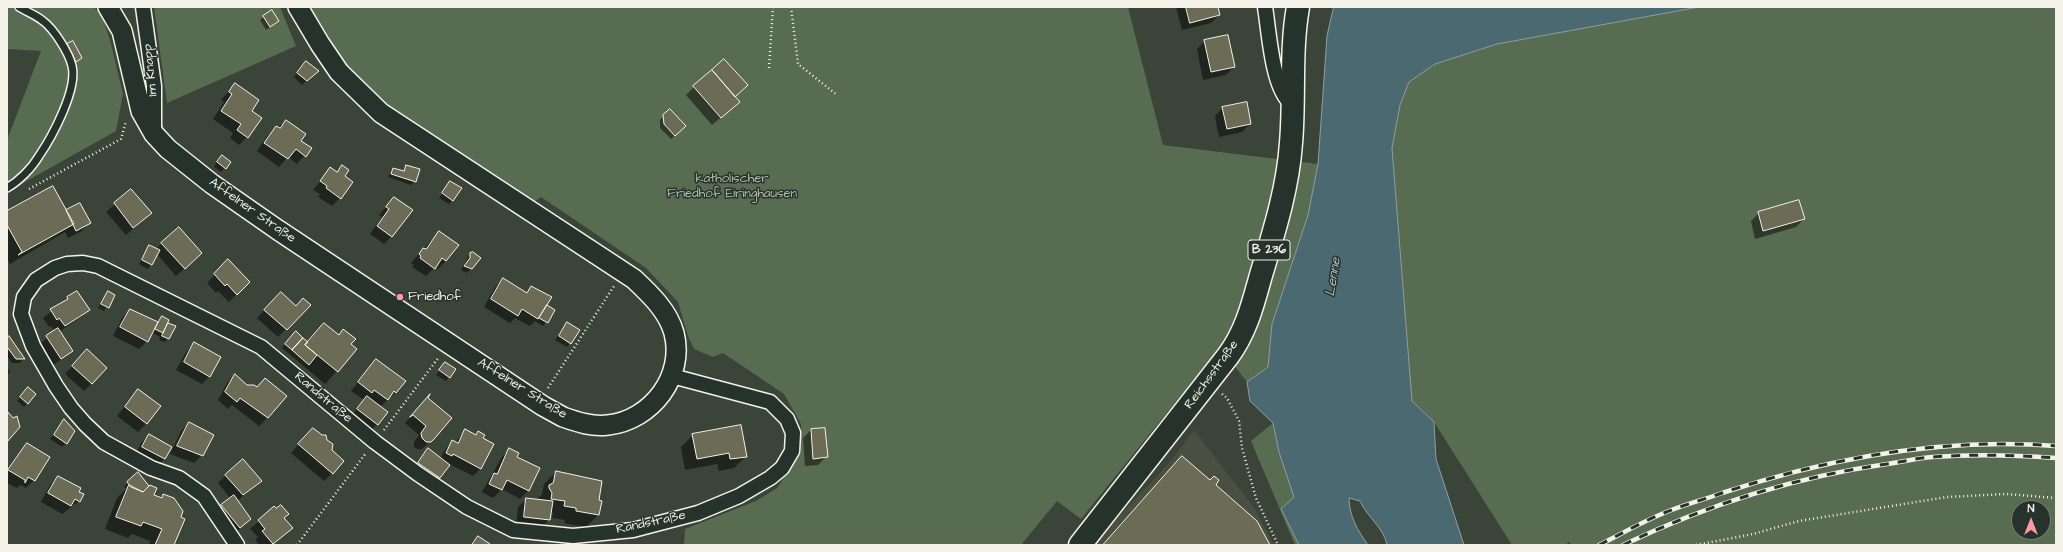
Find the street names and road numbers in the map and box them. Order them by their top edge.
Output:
street label: Im Knapp [140,43,162,97]
street label: Affelner Straße [206,175,298,247]
road number: B 236 [1248,240,1290,260]
street label: Reichsstraße [1182,338,1242,412]
street label: Affelner Straße [474,355,570,423]
street label: Randstraße [291,369,355,427]
street label: Randstraße [615,508,687,538]

